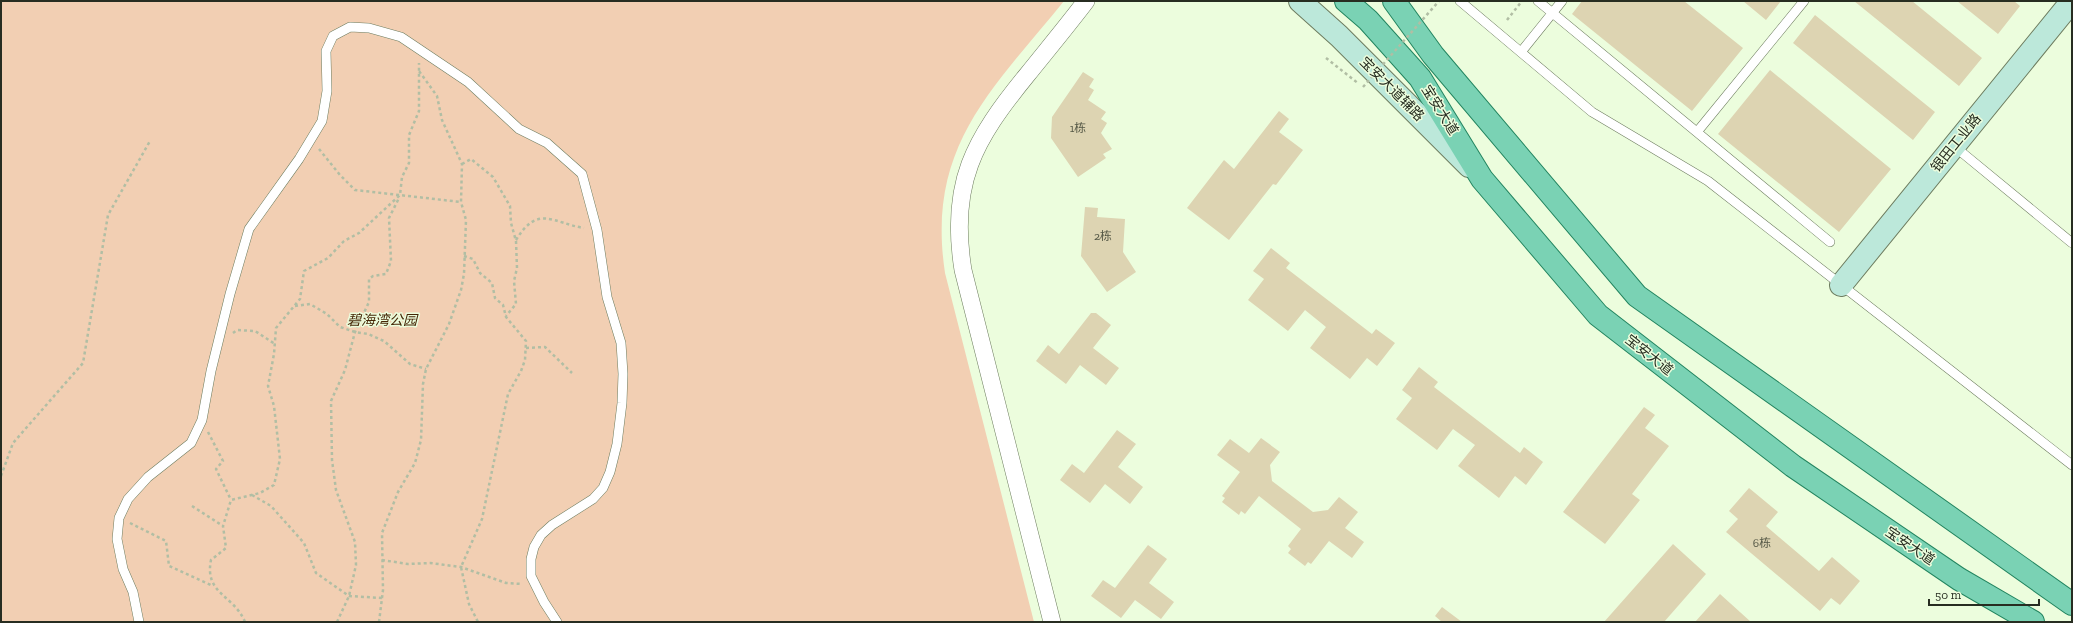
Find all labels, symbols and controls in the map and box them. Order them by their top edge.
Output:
street label: 宝安大道辅路 [1356,53,1428,125]
street label: 宝安大道 [1418,82,1462,138]
street label: 银田工业路 [1927,110,1985,176]
house number: 1栋 [1070,121,1086,135]
house number: 2栋 [1094,229,1112,243]
park label: 碧海湾公园 [347,312,419,329]
street label: 宝安大道 [1622,331,1676,379]
street label: 宝安大道 [1882,523,1938,569]
house number: 6栋 [1753,536,1771,550]
scale bar [1929,581,2039,607]
text: 50 m [1935,588,1962,602]

